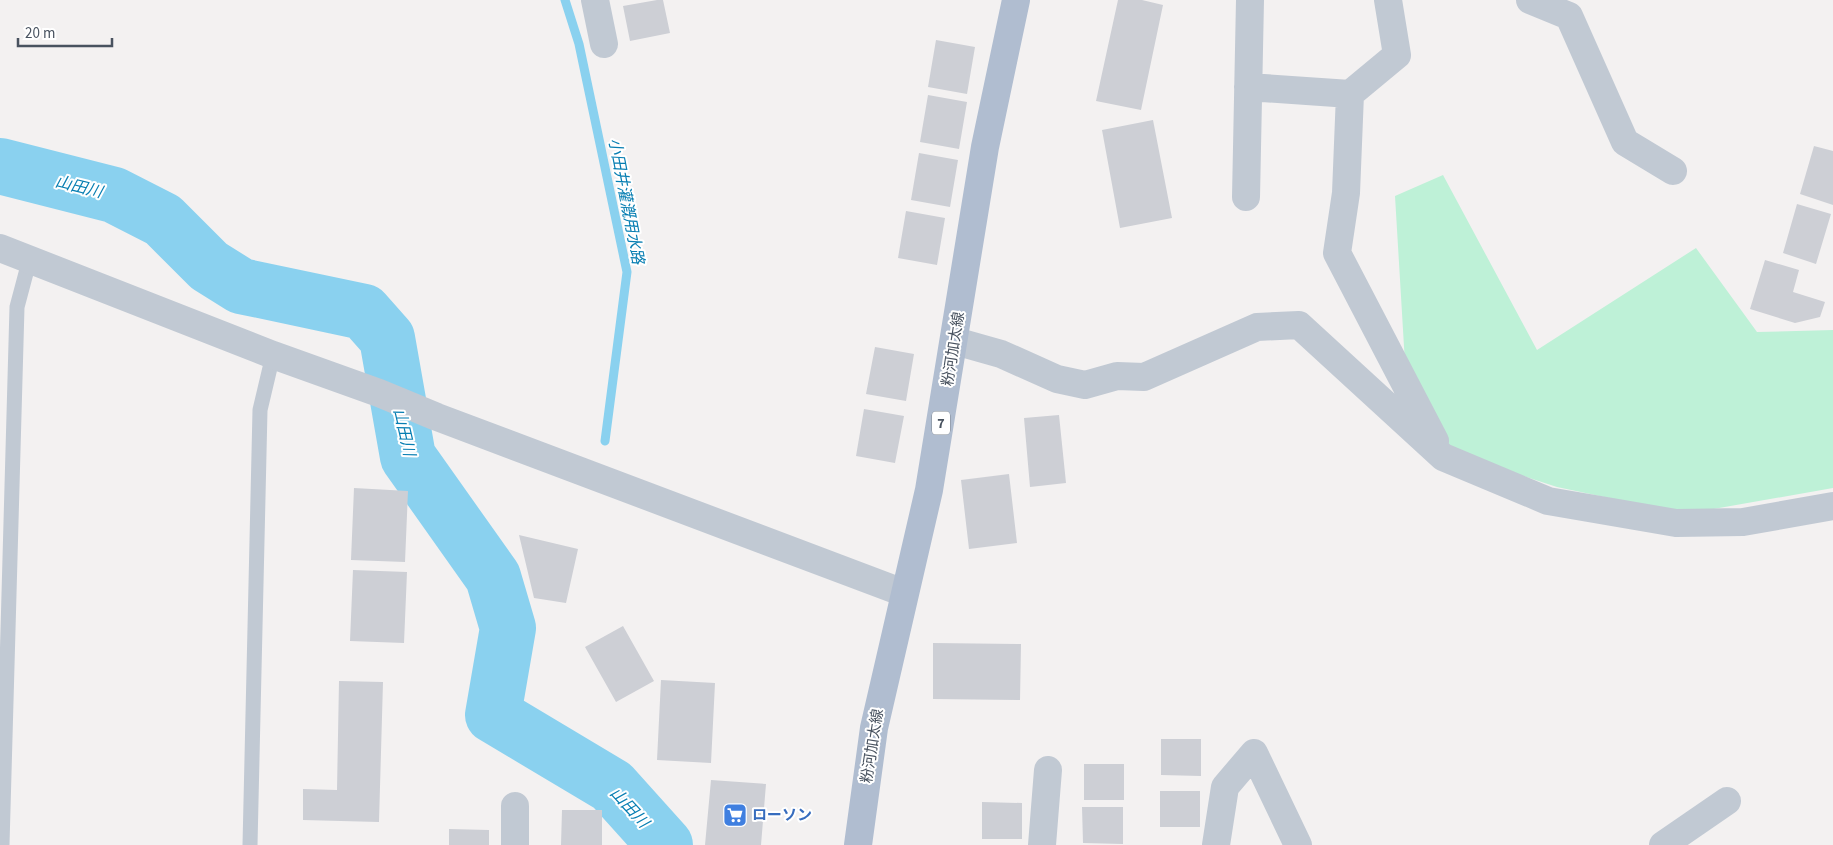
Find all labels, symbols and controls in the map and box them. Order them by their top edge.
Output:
scale bar [18,15,111,47]
text: 20 m [25,23,55,44]
water label: 小田井灌漑用水路 [603,136,649,268]
water label: 山田川 [53,170,107,204]
street label: 粉河加太線 [937,310,970,388]
water label: 山田川 [388,406,421,460]
road number: 7 [932,412,950,434]
street label: 粉河加太線 [856,707,889,785]
water label: 山田川 [605,783,655,834]
supermarket icon: ローソン [722,802,748,828]
place label: ローソン [752,805,812,826]

